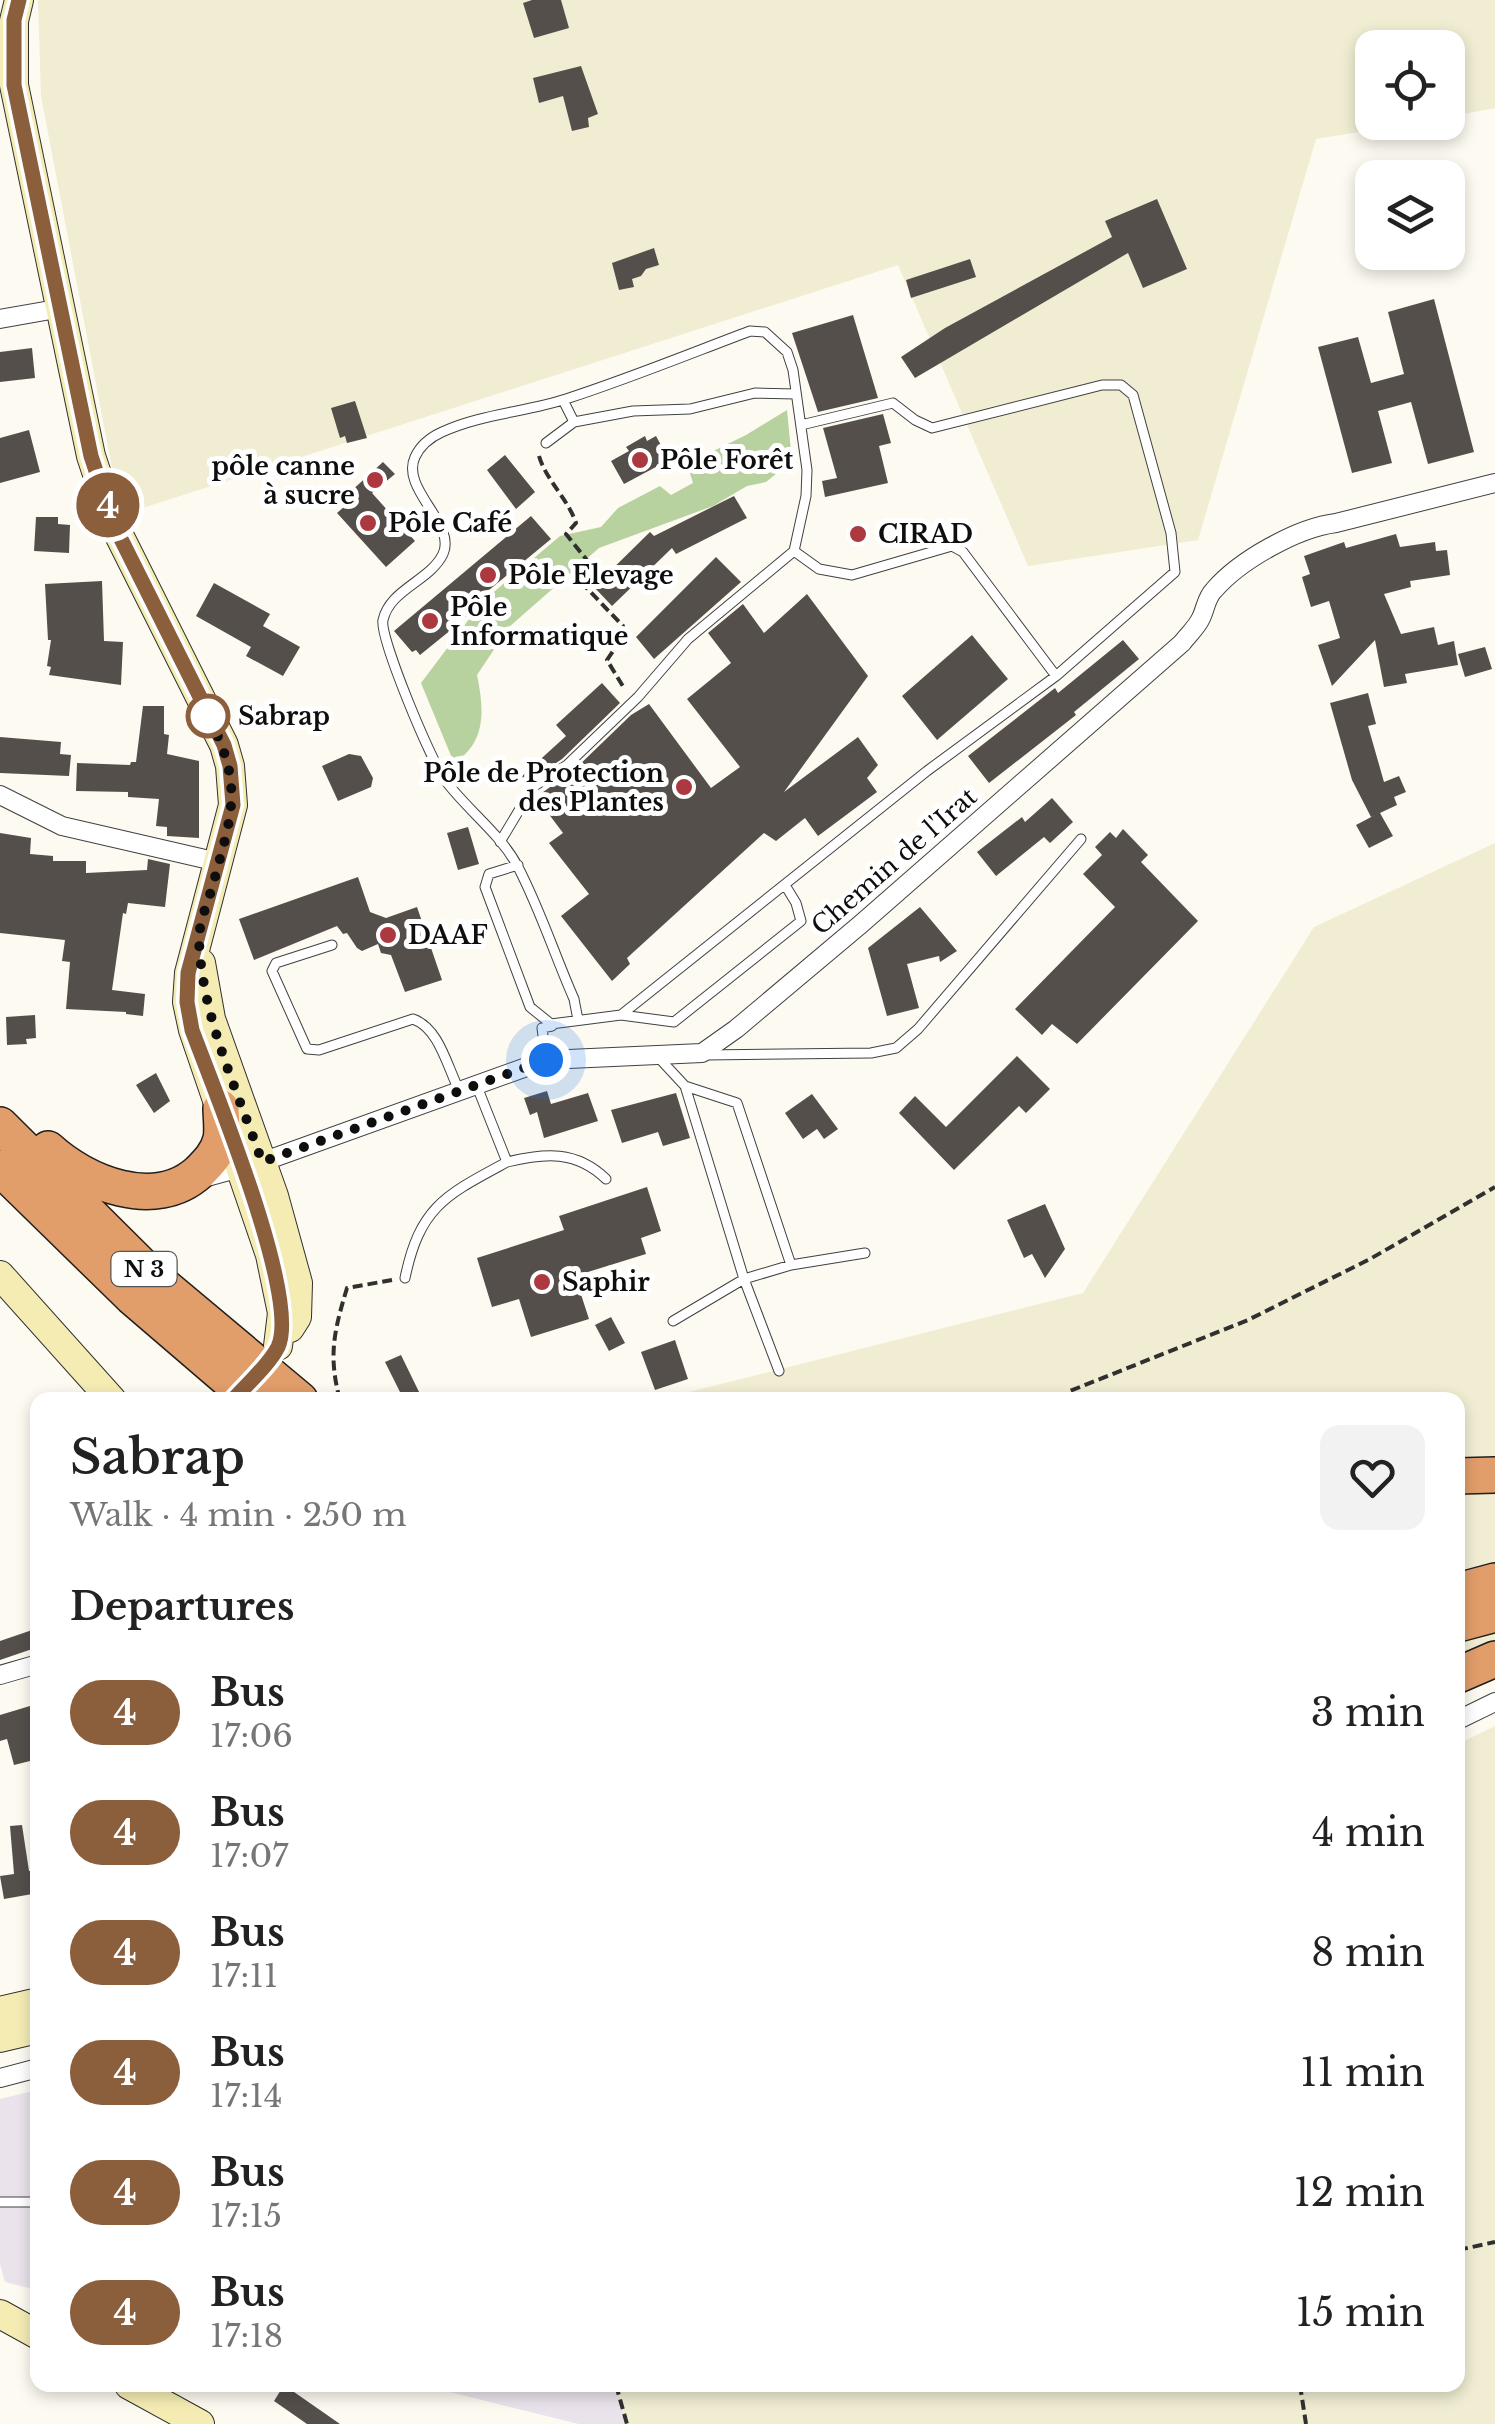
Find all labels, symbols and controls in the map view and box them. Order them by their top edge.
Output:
map controls [1355,30,1465,270]
button: locate [1355,30,1465,140]
button: layers [1355,160,1465,270]
place label: Pôle Forêt [660,445,794,476]
marker: Pôle Forêt [629,449,651,471]
place label: pôle canne à sucre [211,451,355,511]
marker: pôle canne à sucre [364,469,386,491]
line badge: 4 [76,472,140,538]
text: 4 [96,484,120,527]
place label: Pôle Café [388,508,512,539]
marker: Pôle Café [357,512,379,534]
place label: CIRAD [878,519,973,550]
marker: CIRAD [847,523,869,545]
place label: Pôle Elevage [508,560,674,591]
marker: Pôle Elevage [477,564,499,586]
place label: Pôle Informatique [450,592,628,652]
marker: Pôle Informatique [419,610,441,632]
marker: Sabrap [187,695,229,737]
place label: Sabrap [238,701,330,732]
place label: Pôle de Protection des Plantes [423,758,664,818]
marker: Pôle de Protection des Plantes [673,776,695,798]
street label: Chemin de l'Irat [805,781,984,942]
place label: DAAF [408,920,488,951]
marker: DAAF [377,924,399,946]
your location [521,1035,571,1085]
road number: N 3 [112,1252,176,1286]
place label: Saphir [562,1267,650,1298]
marker: Saphir [531,1271,553,1293]
button: heart [1320,1425,1425,1530]
text: Sabrap [70,1427,245,1487]
text: Walk · 4 min · 250 m [70,1495,407,1535]
text: Departures [70,1583,294,1630]
text: Bus [210,1669,285,1716]
text: 3 min [1311,1689,1425,1736]
text: 4 [113,1691,137,1734]
text: 17:06 [210,1716,293,1756]
text: Bus [210,1789,285,1836]
text: 4 min [1312,1809,1425,1856]
text: 4 [113,1811,137,1854]
text: 17:07 [210,1836,288,1876]
text: Bus [210,1909,285,1956]
text: 8 min [1311,1929,1425,1976]
text: 4 [113,1931,137,1974]
text: 17:11 [210,1956,278,1996]
text: Bus [210,2029,285,2076]
text: 11 min [1300,2049,1425,2096]
text: 4 [113,2051,137,2094]
text: 17:14 [210,2076,282,2116]
text: Bus [210,2149,285,2196]
text: 12 min [1294,2169,1425,2216]
text: 4 [113,2171,137,2214]
text: 17:15 [210,2196,282,2236]
text: Bus [210,2269,285,2316]
text: 15 min [1296,2289,1425,2336]
text: 4 [113,2291,137,2334]
text: 17:18 [210,2316,283,2356]

